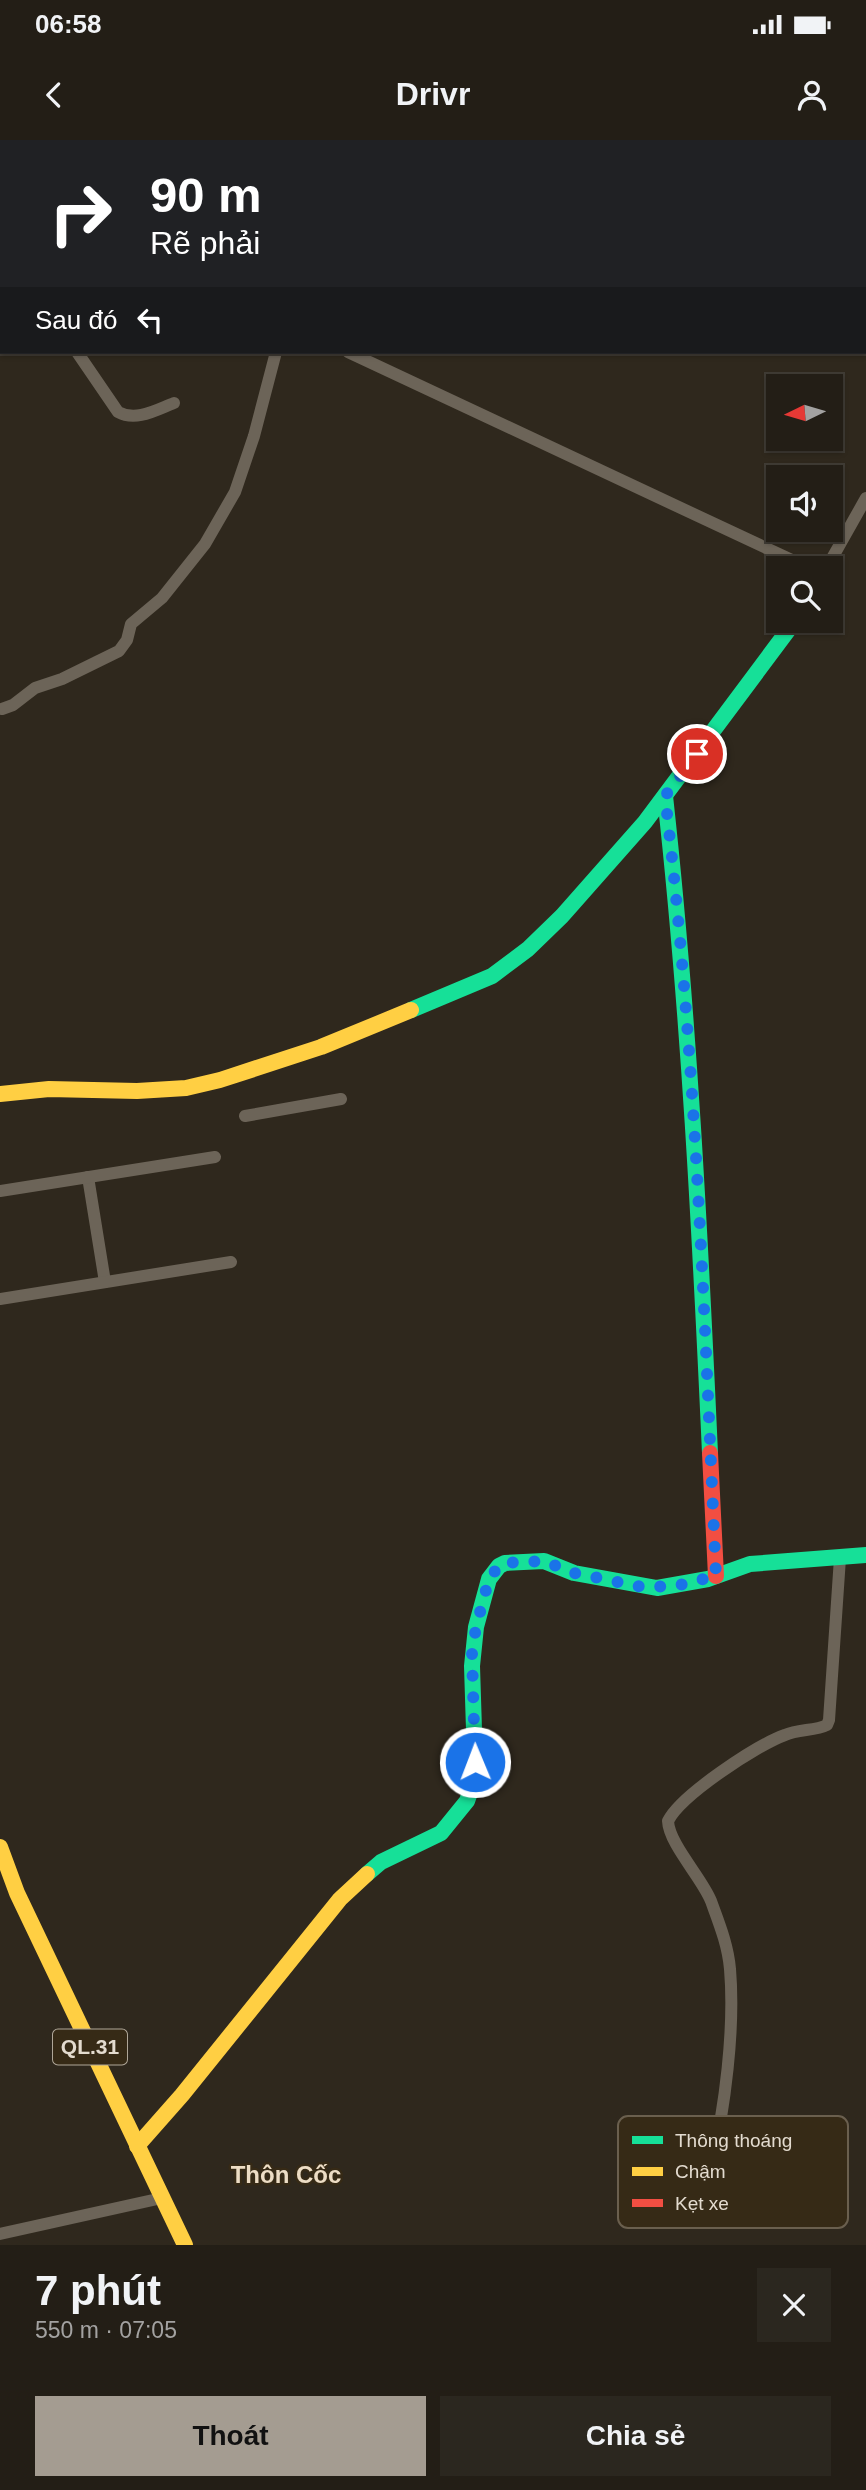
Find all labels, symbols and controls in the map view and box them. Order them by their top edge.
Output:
text: 06:58 [35,9,102,39]
icon: back [35,76,73,114]
text: Drivr [396,76,470,112]
icon: person [793,76,831,114]
icon: right [35,168,126,259]
text: 90 m [150,168,262,222]
text: Rẽ phải [150,225,260,261]
icon: left [131,301,169,339]
text: Sau đó [35,305,117,335]
north arrow [766,374,844,452]
map controls [766,374,843,633]
button: sound [766,465,843,542]
button: search [766,556,843,633]
pin [667,724,727,784]
icon: arrive [678,735,716,773]
position arrow [438,1725,512,1799]
road number: QL.31 [53,2030,127,2064]
legend [618,2116,848,2228]
text: Thông thoáng [675,2130,792,2151]
district label: Thôn Cốc [231,2161,341,2188]
text: Chậm [675,2161,726,2182]
text: Kẹt xe [675,2193,729,2214]
text: 7 phút [35,2267,161,2314]
button: close [757,2268,831,2342]
text: 550 m · 07:05 [35,2317,177,2343]
button: Thoát [35,2396,426,2476]
button: Chia sẻ [440,2396,831,2476]

